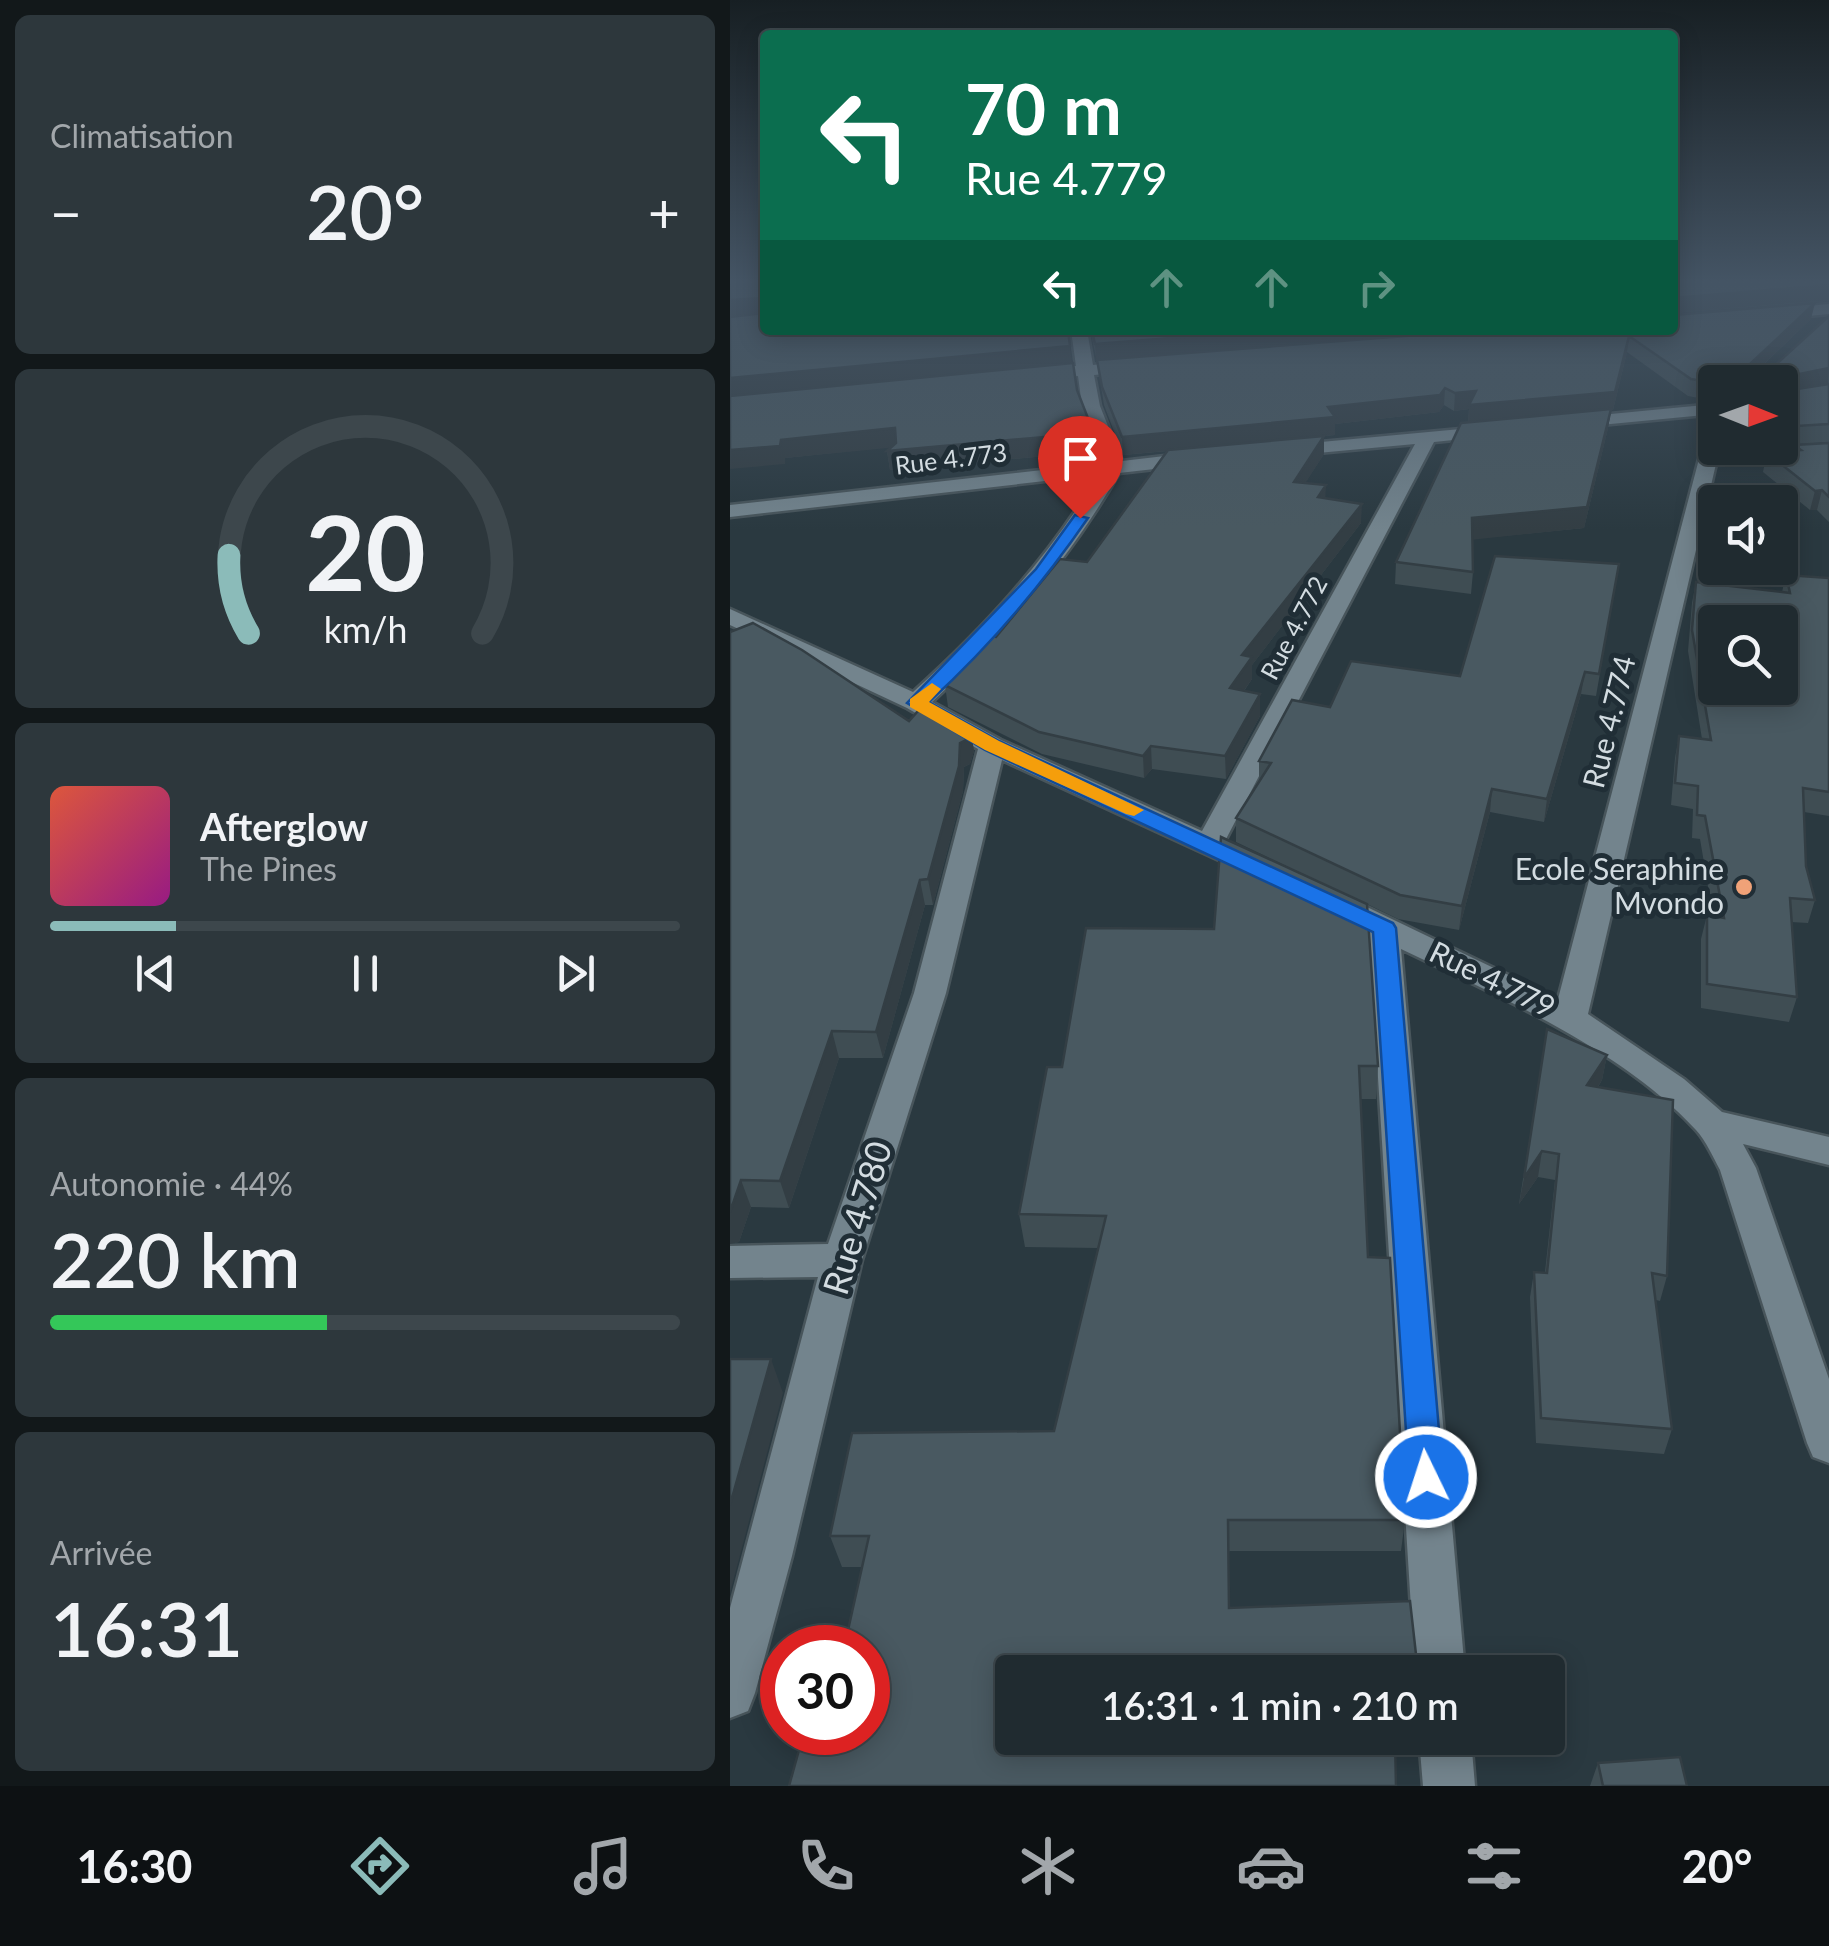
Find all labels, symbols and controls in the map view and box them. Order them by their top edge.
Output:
text: 70 m [965,66,1122,150]
icon: left [800,70,930,200]
text: Climatisation [50,116,234,155]
text: Rue 4.779 [965,151,1168,205]
text: 20° [306,166,424,256]
text: − [50,179,82,245]
text: + [648,179,680,245]
icon: left [1034,260,1089,315]
icon: ahead [1139,260,1194,315]
icon: ahead [1244,260,1299,315]
icon: right [1349,260,1404,315]
north arrow [1698,365,1798,465]
map controls [1698,365,1798,705]
pin [1038,416,1123,519]
icon: arrive [1053,431,1108,486]
street label: Rue 4.773 [893,436,1009,480]
button: sound [1698,485,1798,585]
text: 20 [305,488,425,613]
street label: Rue 4.772 [1253,571,1333,684]
button: search [1698,605,1798,705]
text: km/h [323,608,407,651]
street label: Rue 4.774 [1574,652,1642,791]
text: Afterglow [200,803,368,849]
text: The Pines [200,849,337,888]
place label: Ecole Seraphine Mvondo [1515,850,1724,920]
marker: Ecole Seraphine Mvondo [1733,876,1755,898]
street label: Rue 4.779 [1424,932,1561,1024]
icon: previous [128,946,183,1001]
icon: pause [338,946,393,1001]
icon: next [548,946,603,1001]
street label: Rue 4.780 [813,1136,899,1299]
text: Autonomie · 44% [50,1164,293,1203]
text: 220 km [50,1214,301,1304]
position arrow [1374,1425,1478,1529]
text: Arrivée [50,1533,152,1572]
text: 16:31 [50,1583,243,1673]
speed limit sign: 30 [760,1625,890,1755]
text: 16:31 · 1 min · 210 m [1102,1682,1458,1728]
icon: directions [345,1831,415,1901]
icon: music [568,1831,638,1901]
icon: phone [791,1831,861,1901]
icon: climate [1013,1831,1083,1901]
icon: car [1236,1831,1306,1901]
icon: filters [1459,1831,1529,1901]
text: 16:30 [76,1839,192,1893]
text: 20° [1682,1839,1753,1893]

